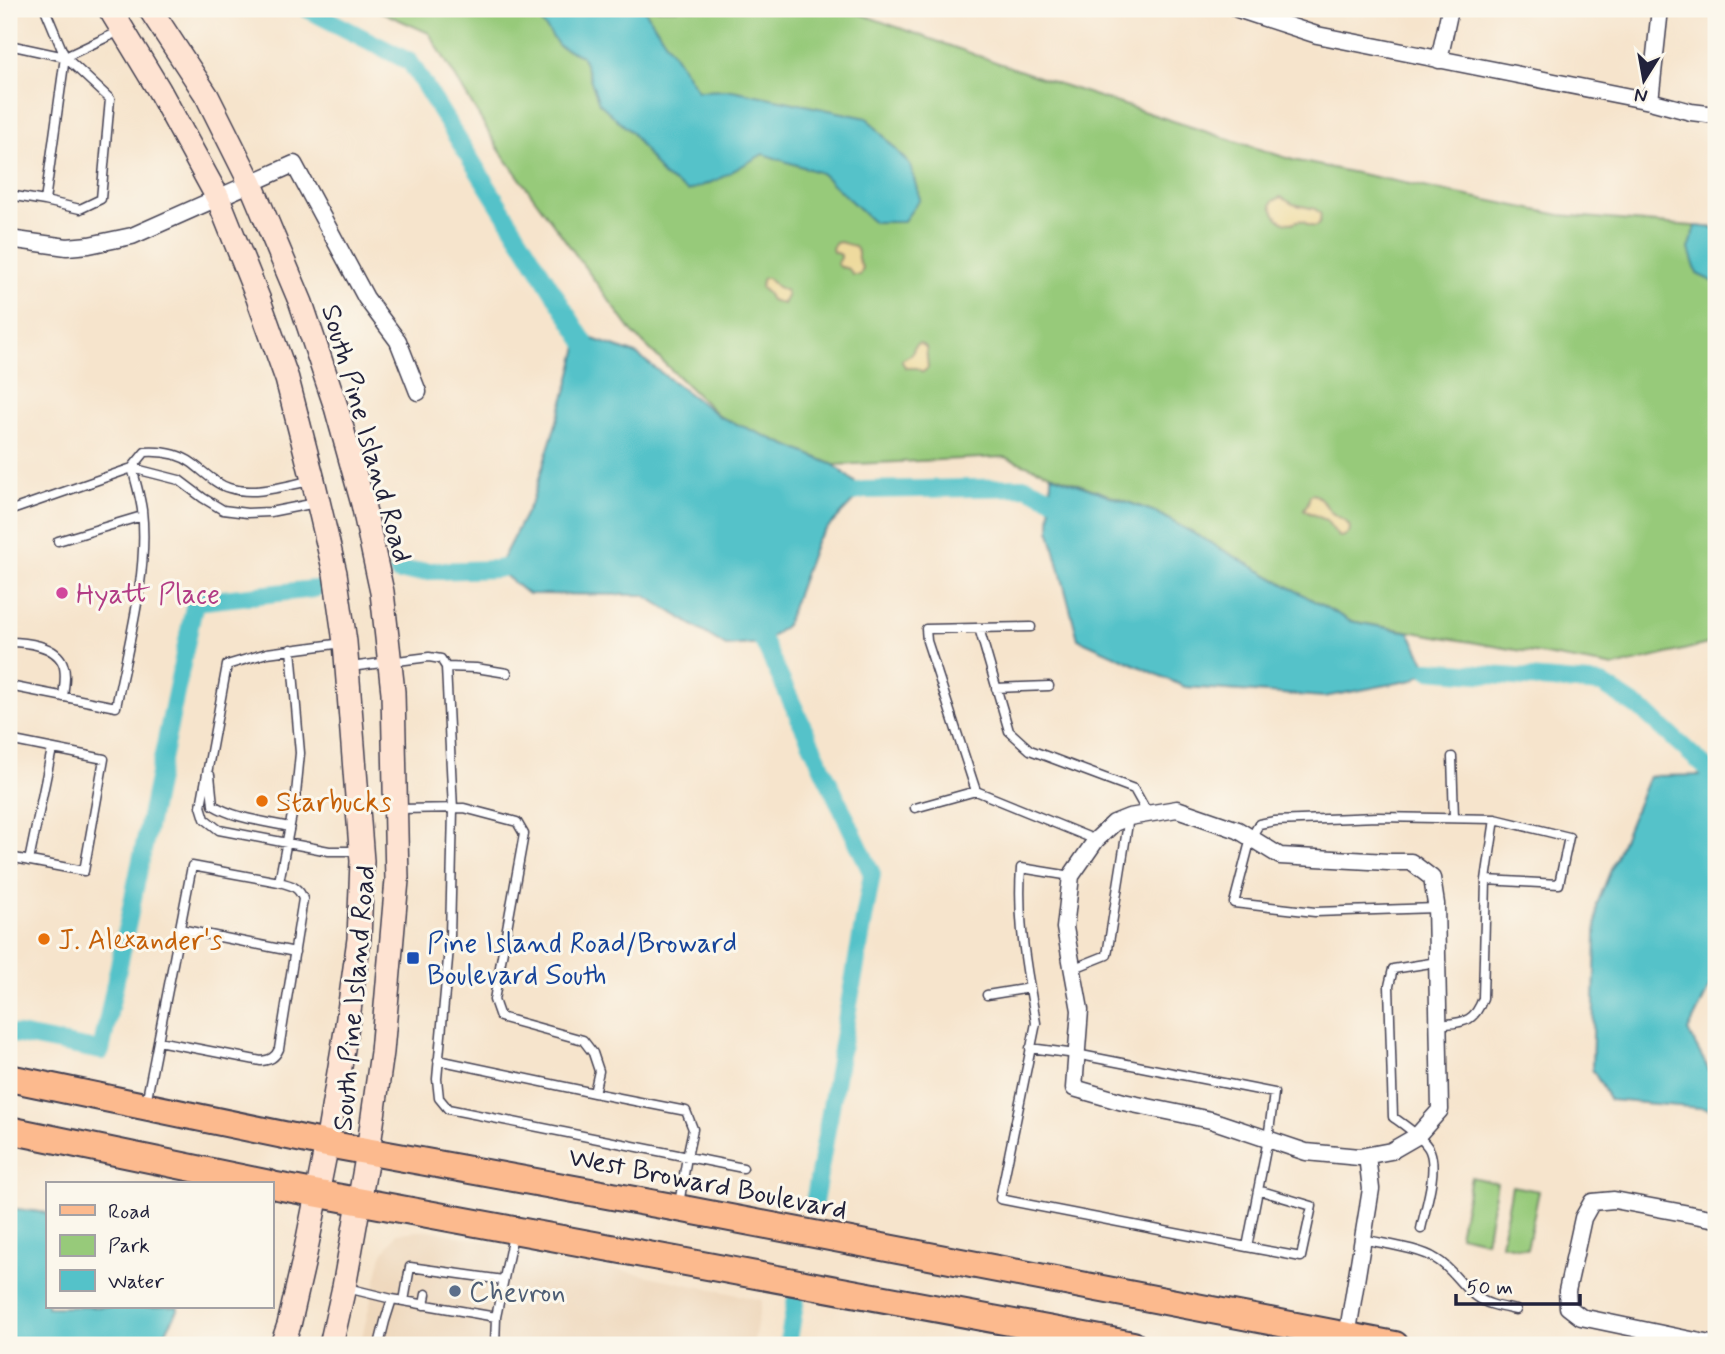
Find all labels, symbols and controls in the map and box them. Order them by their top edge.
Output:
north arrow [1610,46,1680,116]
text: N [1632,82,1650,109]
street label: South Pine Island Road [311,300,420,567]
place label: Hyatt Place [76,577,220,614]
marker: Hyatt Place [54,585,70,601]
place label: Starbucks [276,785,392,822]
marker: Starbucks [254,793,270,809]
street label: South Pine Island Road [325,864,386,1133]
place label: J. Alexander's [58,923,222,960]
place label: Pine Island Road/Broward Boulevard South [427,926,737,995]
marker: J. Alexander's [36,931,52,947]
marker: Pine Island Road/Broward Boulevard South [405,950,421,966]
street label: West Broward Boulevard [565,1139,850,1230]
legend [46,1182,273,1308]
text: Road [108,1198,150,1226]
text: Park [108,1232,150,1260]
scale bar [1456,1263,1580,1307]
text: Water [108,1268,164,1296]
text: 50 m [1466,1274,1513,1302]
place label: Chevron [469,1275,566,1312]
marker: Chevron [447,1283,463,1299]

